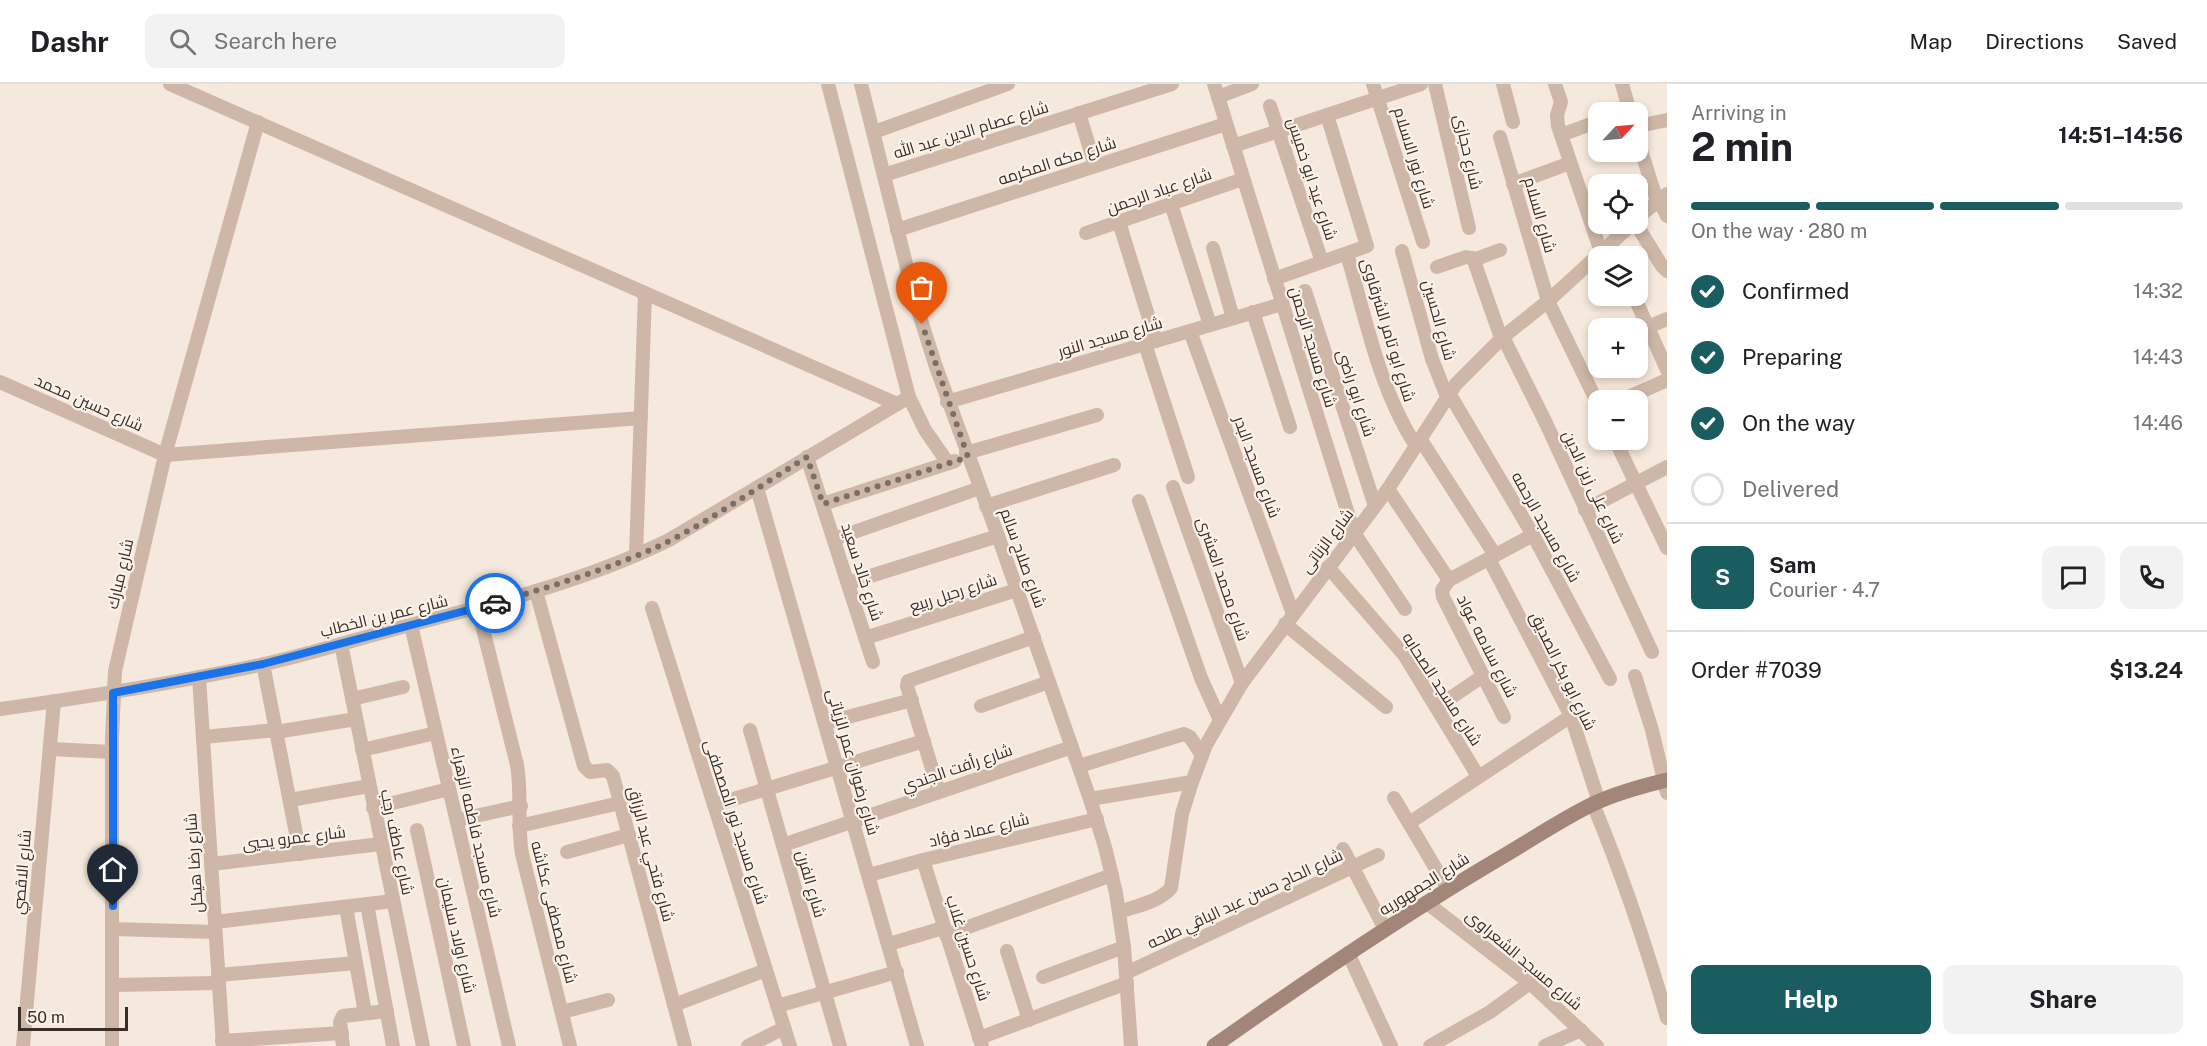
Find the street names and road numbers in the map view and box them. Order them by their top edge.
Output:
street label: شارع عصام الدين عبد الله [891,96,1051,165]
street label: شارع نور الاسلام [1388,105,1438,212]
street label: شارع حجازى [1448,113,1486,192]
street label: شارع عيد ابو خميس [1281,115,1341,243]
street label: شارع مكه المكرمه [995,133,1119,191]
street label: شارع عباد الرحمن [1104,164,1215,220]
street label: شارع السلام [1518,175,1560,256]
street label: شارع ابو تامر الشرقاوى [1355,256,1419,405]
street label: شارع الحسين [1417,278,1460,363]
street label: شارع مسجد الرحمن [1284,284,1340,410]
street label: شارع مسجد النور [1055,313,1165,363]
street label: شارع ابو راضى [1331,347,1379,440]
street label: شارع حسين محمد [31,371,146,437]
street label: شارع مسجد البدر [1228,412,1284,521]
street label: شارع على زين الدين [1557,427,1628,547]
street label: شارع مسجد الرحمه [1506,468,1584,587]
street label: شارع الزناتى [1297,505,1359,578]
street label: شارع صلاح سالم [994,506,1050,611]
street label: شارع محمد العشرى [1191,515,1253,644]
street label: شارع خالد سعيد [835,521,887,624]
street label: شارع مبارك [103,537,139,611]
street label: شارع رحيل ربيع [907,570,1000,618]
street label: شارع عمر بن الخطاب [318,591,450,643]
street label: شارع سلامه عواد [1451,591,1521,702]
street label: شارع ابو بكر الصديق [1524,609,1600,734]
street label: شارع مسجد الصحابه [1397,629,1486,750]
street label: شارع رضوان عمر الزياتى [821,687,883,838]
street label: شارع مسجد نور المصطفى [698,737,772,907]
street label: شارع رأفت الجندي [899,740,1016,800]
street label: شارع مسجد فاطمه الزهراء [445,744,505,920]
street label: شارع فتحي عبد الرزاق [620,784,678,925]
street label: شارع عاطف رجب [375,787,418,897]
street label: شارع عماد فؤاد [927,809,1032,853]
street label: شارع رضا هيكل [181,812,209,914]
street label: شارع عمرو يحيي [241,822,347,856]
street label: شارع الاقصي [9,829,38,916]
street label: شارع مصطفى عكاشه [525,839,581,986]
street label: شارع الحاج حسن عبد الباقي طلحه [1144,845,1347,956]
street label: شارع الفرن [790,848,830,920]
street label: شارع الجمهوريه [1375,849,1474,921]
street label: شارع اولاد سليمان [432,875,480,995]
street label: شارع حسين غلاب [940,893,994,1004]
street label: شارع مسجد الشعراوى [1461,906,1586,1016]

